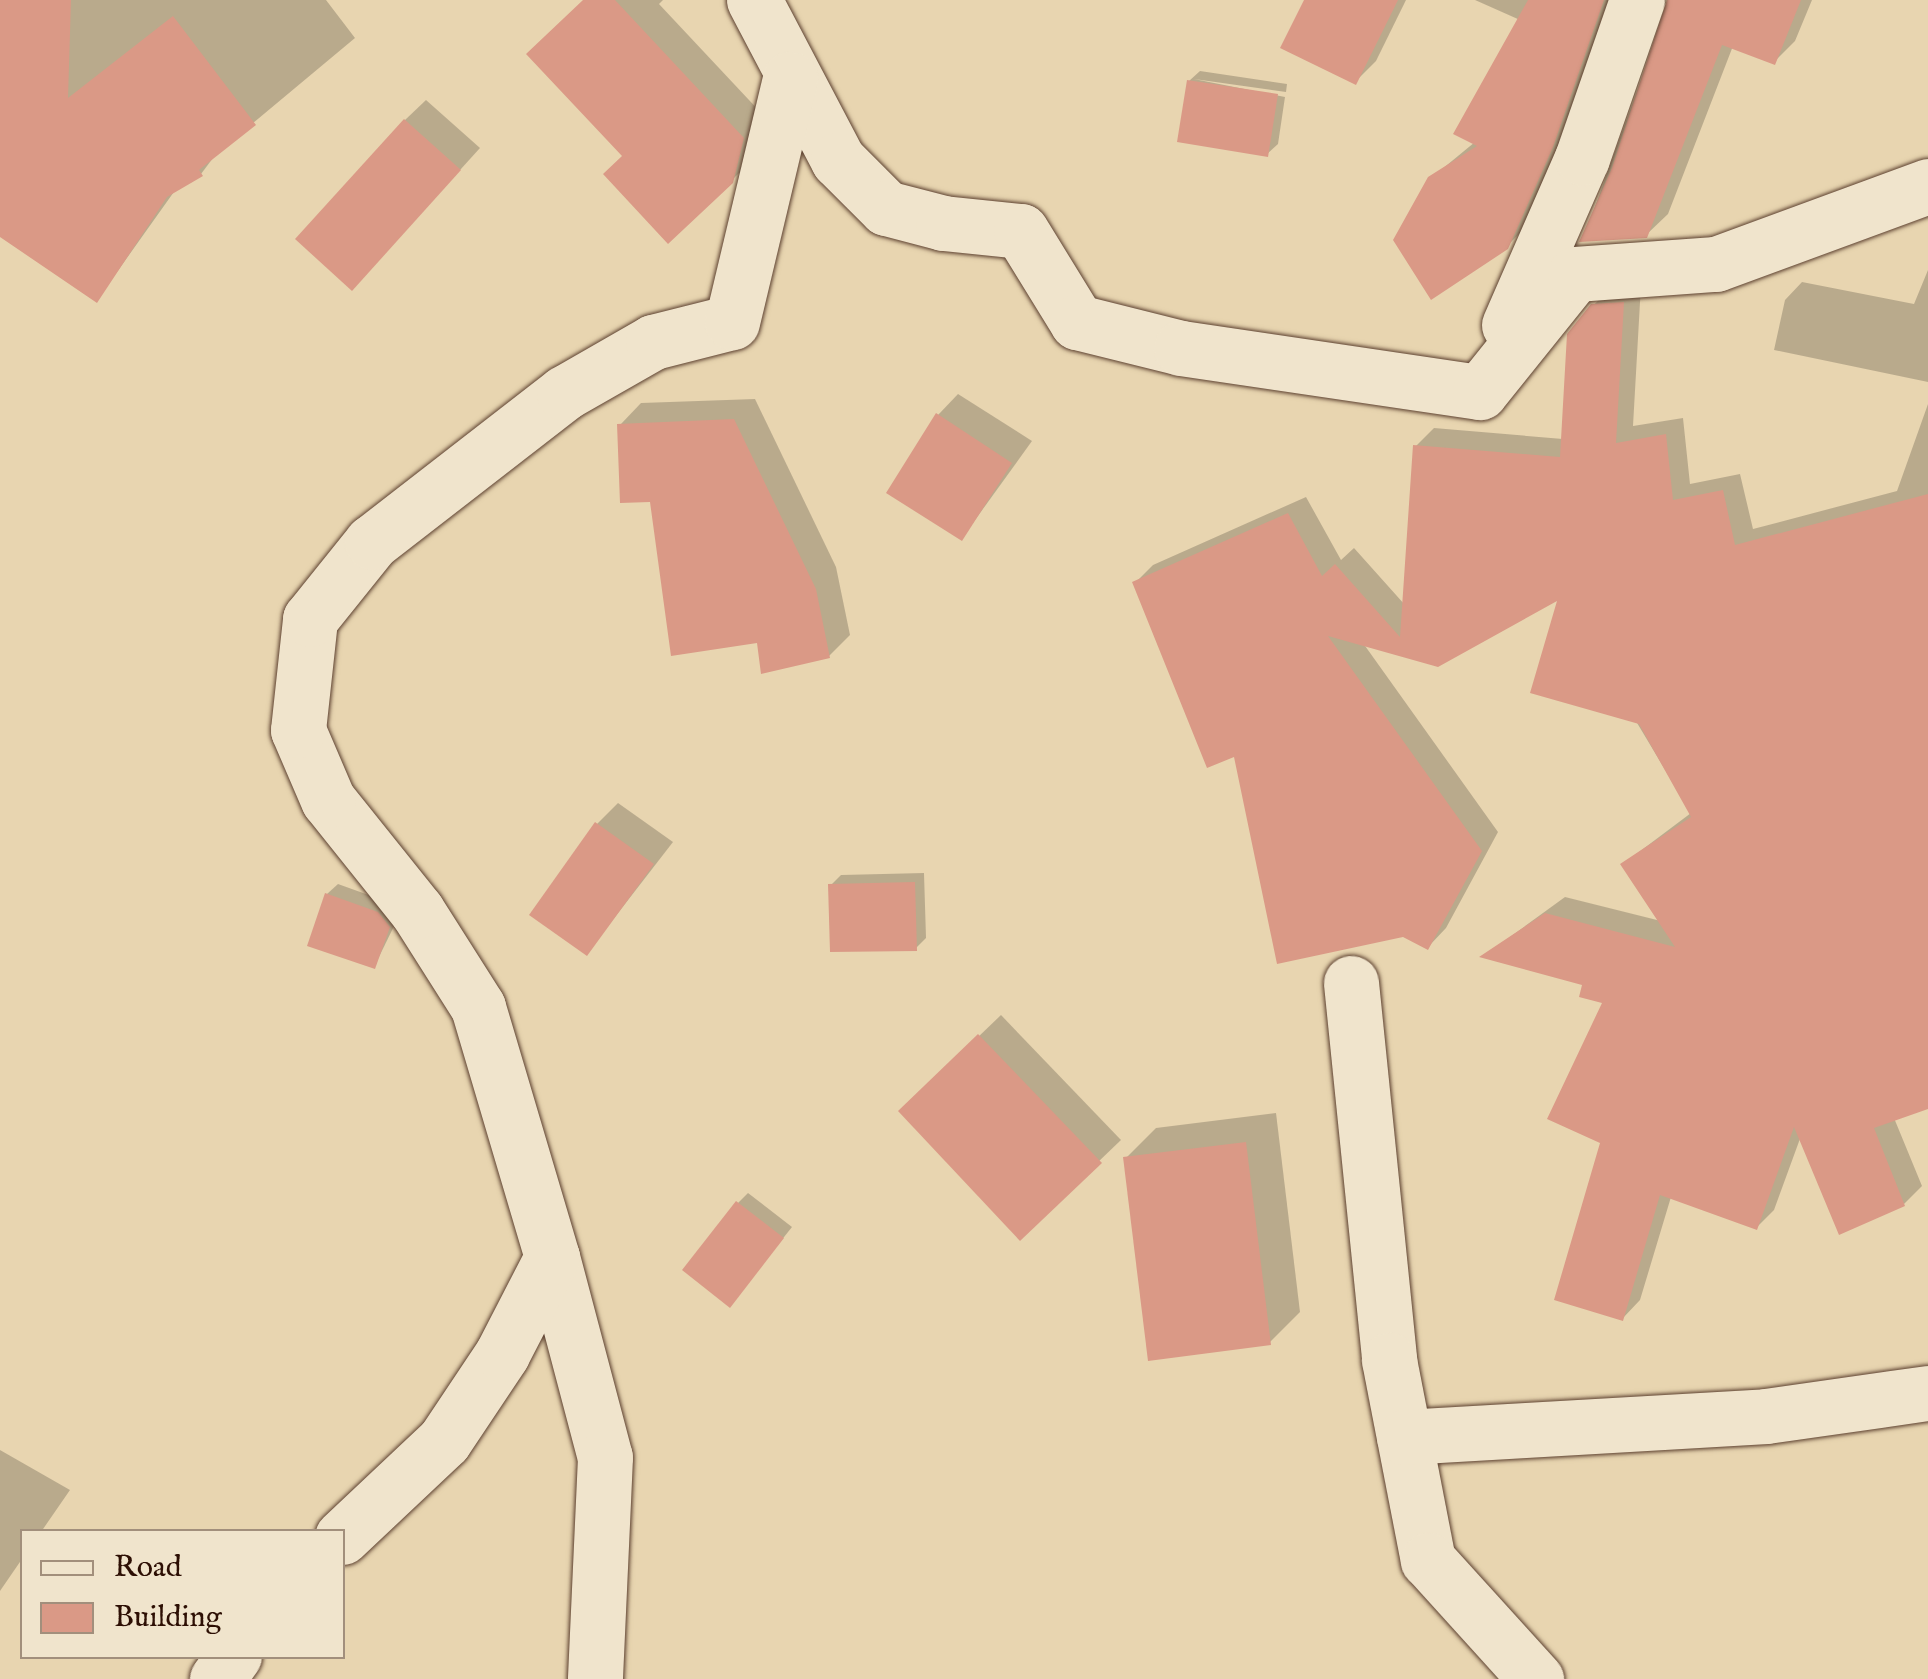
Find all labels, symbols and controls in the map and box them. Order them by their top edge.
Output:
legend [20,1529,345,1659]
text: Road [114,1549,182,1587]
text: Building [114,1599,222,1637]

